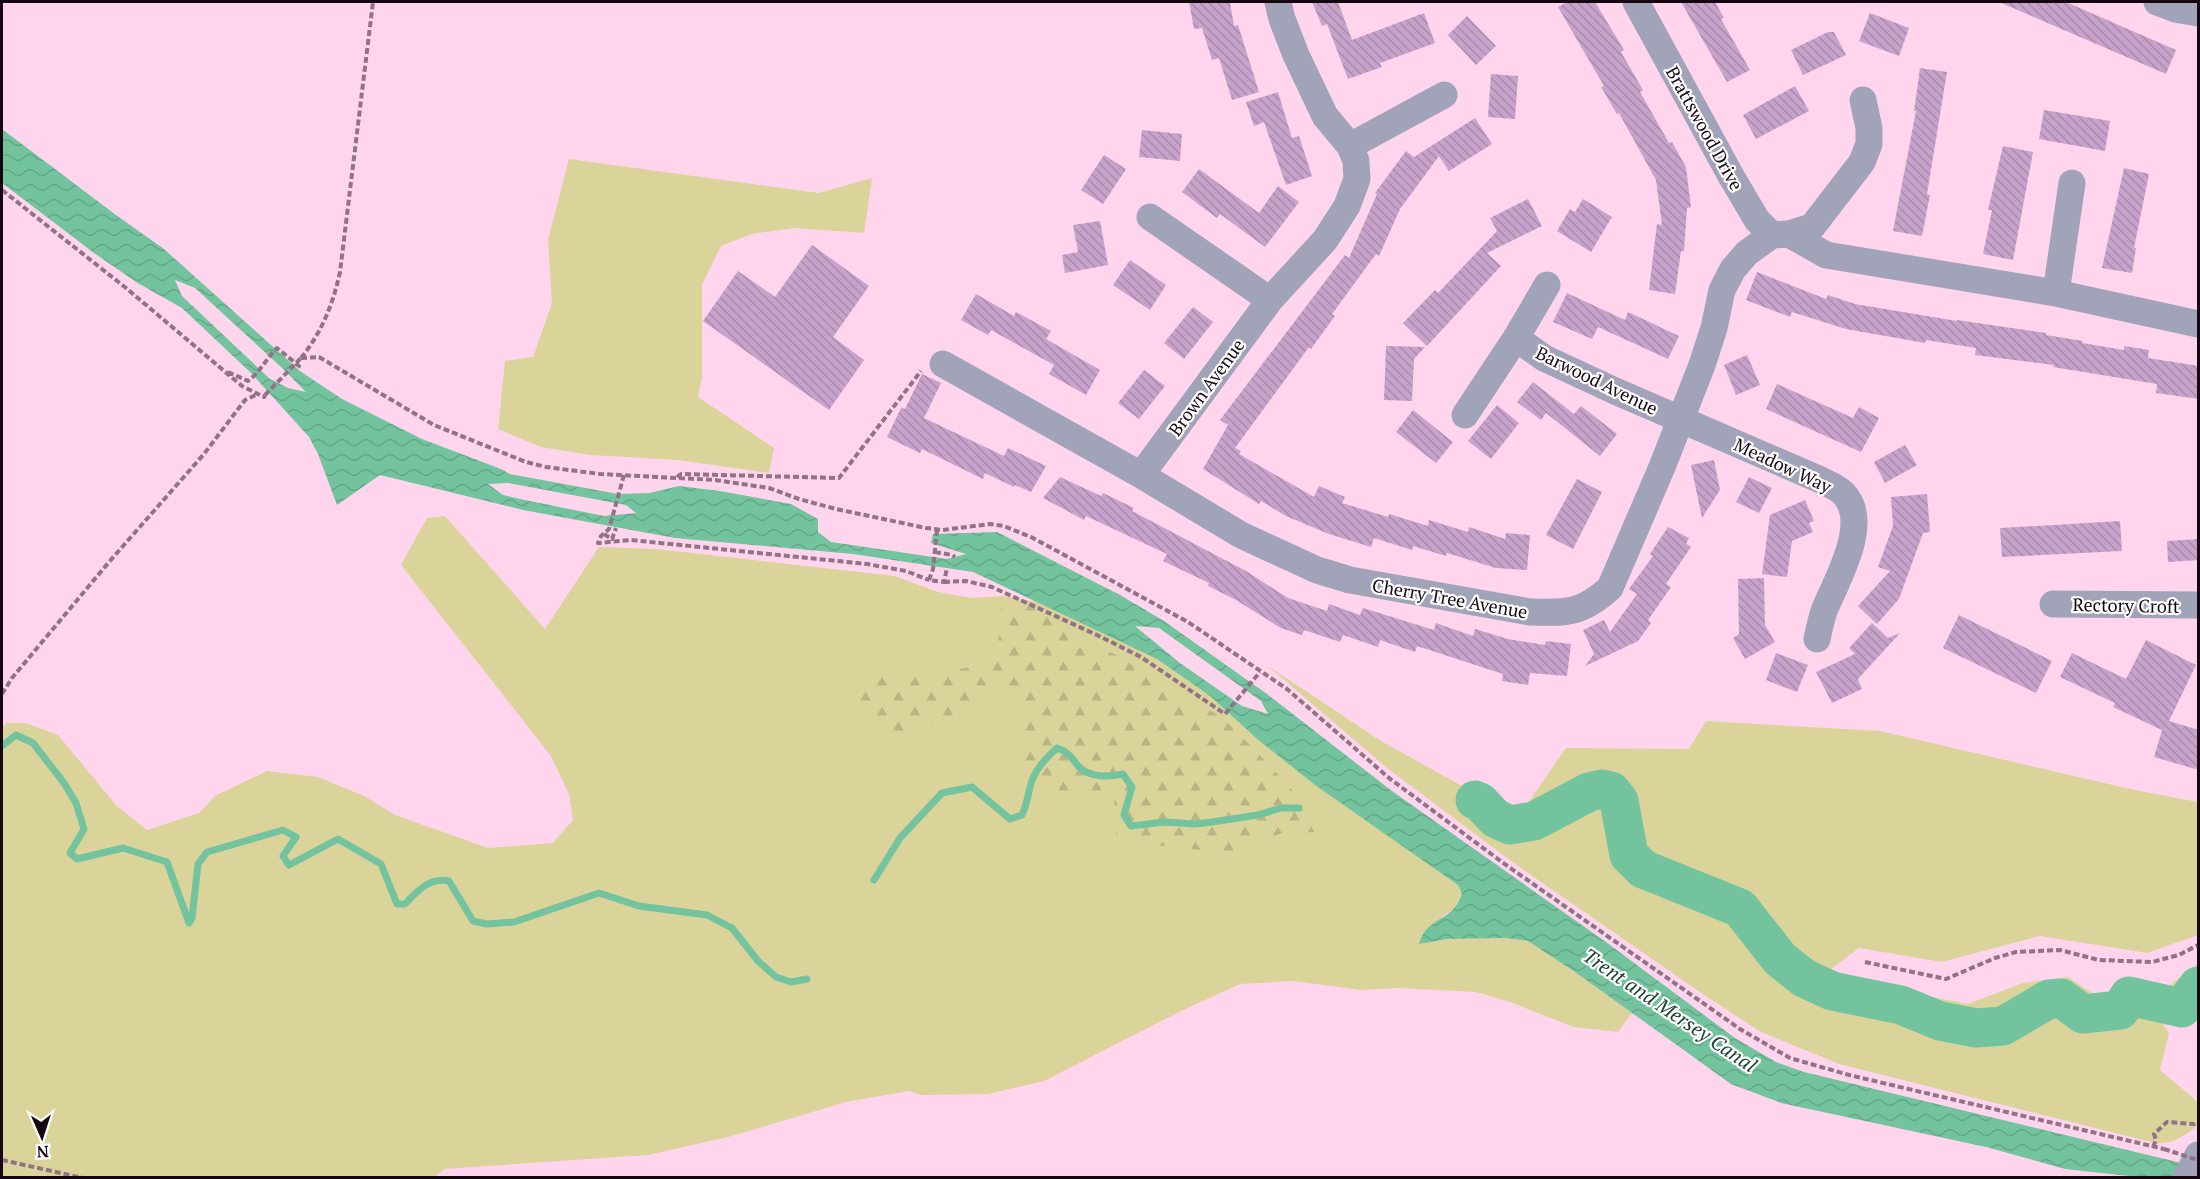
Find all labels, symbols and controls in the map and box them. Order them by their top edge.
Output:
street label: Brattswood Drive [1661,62,1749,194]
street label: Brown Avenue [1163,334,1249,440]
street label: Barwood Avenue [1532,340,1662,420]
street label: Meadow Way [1730,432,1836,498]
street label: Cherry Tree Avenue [1370,573,1530,623]
street label: Rectory Croft [2072,592,2180,618]
water label: Trent and Mersey Canal [1578,942,1763,1079]
north arrow [12,1107,72,1167]
text: N [36,1141,49,1163]

